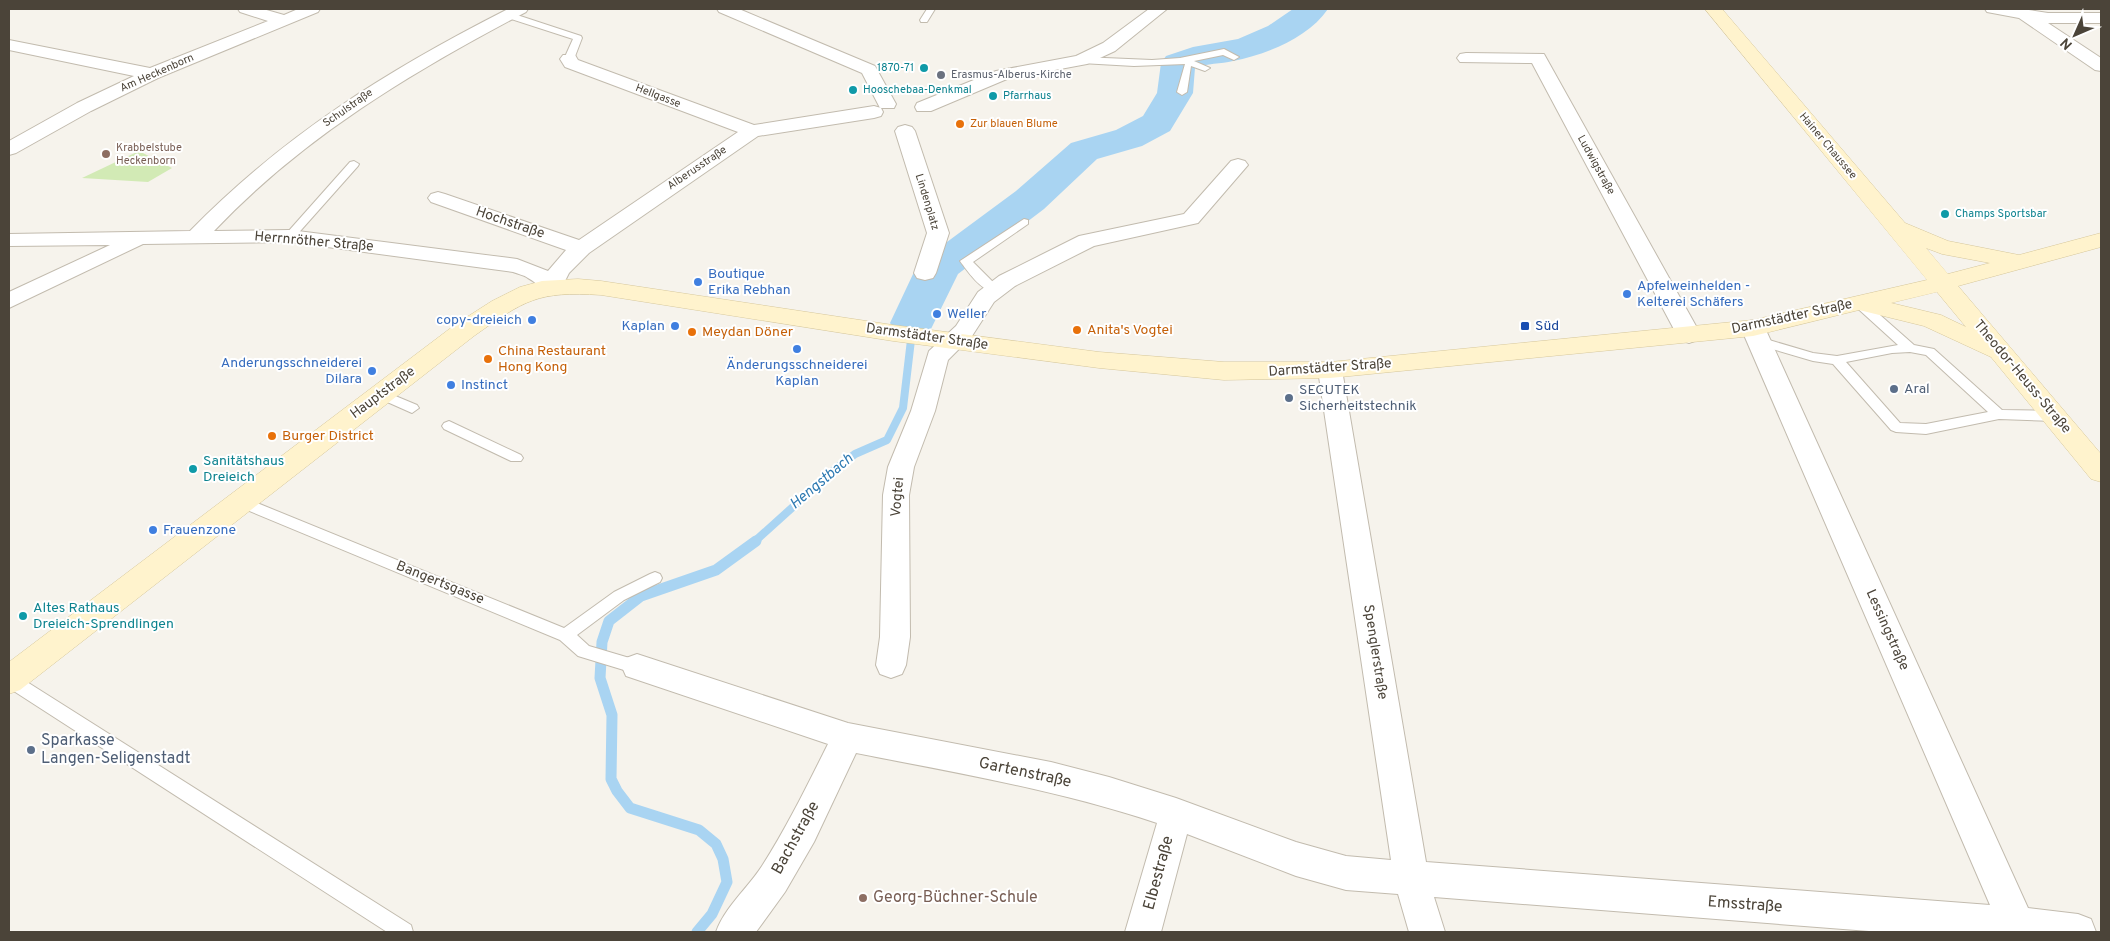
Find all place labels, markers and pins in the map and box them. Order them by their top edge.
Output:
place label: 1870-71 [877,61,914,75]
marker: 1870-71 [918,62,930,74]
place label: Erasmus-Alberus-Kirche [951,68,1072,82]
marker: Erasmus-Alberus-Kirche [935,69,947,81]
place label: Hooschebaa-Denkmal [863,83,972,97]
marker: Hooschebaa-Denkmal [847,84,859,96]
place label: Pfarrhaus [1003,89,1051,103]
marker: Pfarrhaus [987,90,999,102]
place label: Zur blauen Blume [970,117,1058,131]
marker: Zur blauen Blume [954,118,966,130]
place label: Krabbelstube Heckenborn [116,141,182,168]
marker: Krabbelstube Heckenborn [100,148,112,160]
place label: Champs Sportsbar [1955,207,2048,221]
marker: Champs Sportsbar [1939,208,1951,220]
place label: Boutique Erika Rebhan [708,266,791,299]
marker: Boutique Erika Rebhan [692,276,704,288]
place label: Apfelweinhelden - Kelterei Schäfers [1637,278,1750,311]
marker: Apfelweinhelden - Kelterei Schäfers [1621,288,1633,300]
place label: Weller [947,306,987,323]
marker: Weller [931,308,943,320]
place label: copy-dreieich [436,312,522,329]
marker: copy-dreieich [526,314,538,326]
place label: Kaplan [621,318,665,335]
place label: Süd [1535,318,1559,335]
marker: Kaplan [669,320,681,332]
marker: Süd [1519,320,1531,332]
place label: Anita's Vogtei [1087,322,1173,339]
place label: Meydan Döner [702,324,794,341]
marker: Anita's Vogtei [1071,324,1083,336]
marker: Meydan Döner [686,326,698,338]
place label: China Restaurant Hong Kong [498,343,606,376]
marker: Änderungsschneiderei Kaplan [791,343,803,355]
marker: China Restaurant Hong Kong [482,353,494,365]
place label: Anderungsschneiderei Dilara [221,355,362,388]
place label: Änderungsschneiderei Kaplan [726,356,868,390]
marker: Anderungsschneiderei Dilara [366,365,378,377]
place label: Instinct [461,377,508,394]
marker: Instinct [445,379,457,391]
place label: Aral [1904,381,1930,398]
place label: SECUTEK Sicherheitstechnik [1299,382,1417,415]
marker: Aral [1888,383,1900,395]
marker: SECUTEK Sicherheitstechnik [1283,392,1295,404]
place label: Burger District [282,428,374,445]
marker: Burger District [266,430,278,442]
place label: Sanitätshaus Dreieich [203,453,284,486]
marker: Sanitätshaus Dreieich [187,463,199,475]
place label: Frauenzone [163,522,236,539]
marker: Frauenzone [147,524,159,536]
place label: Altes Rathaus Dreieich-Sprendlingen [33,600,174,633]
marker: Altes Rathaus Dreieich-Sprendlingen [17,610,29,622]
place label: Sparkasse Langen-Seligenstadt [41,731,191,769]
marker: Sparkasse Langen-Seligenstadt [25,744,37,756]
place label: Georg-Büchner-Schule [873,888,1038,908]
marker: Georg-Büchner-Schule [857,892,869,904]

